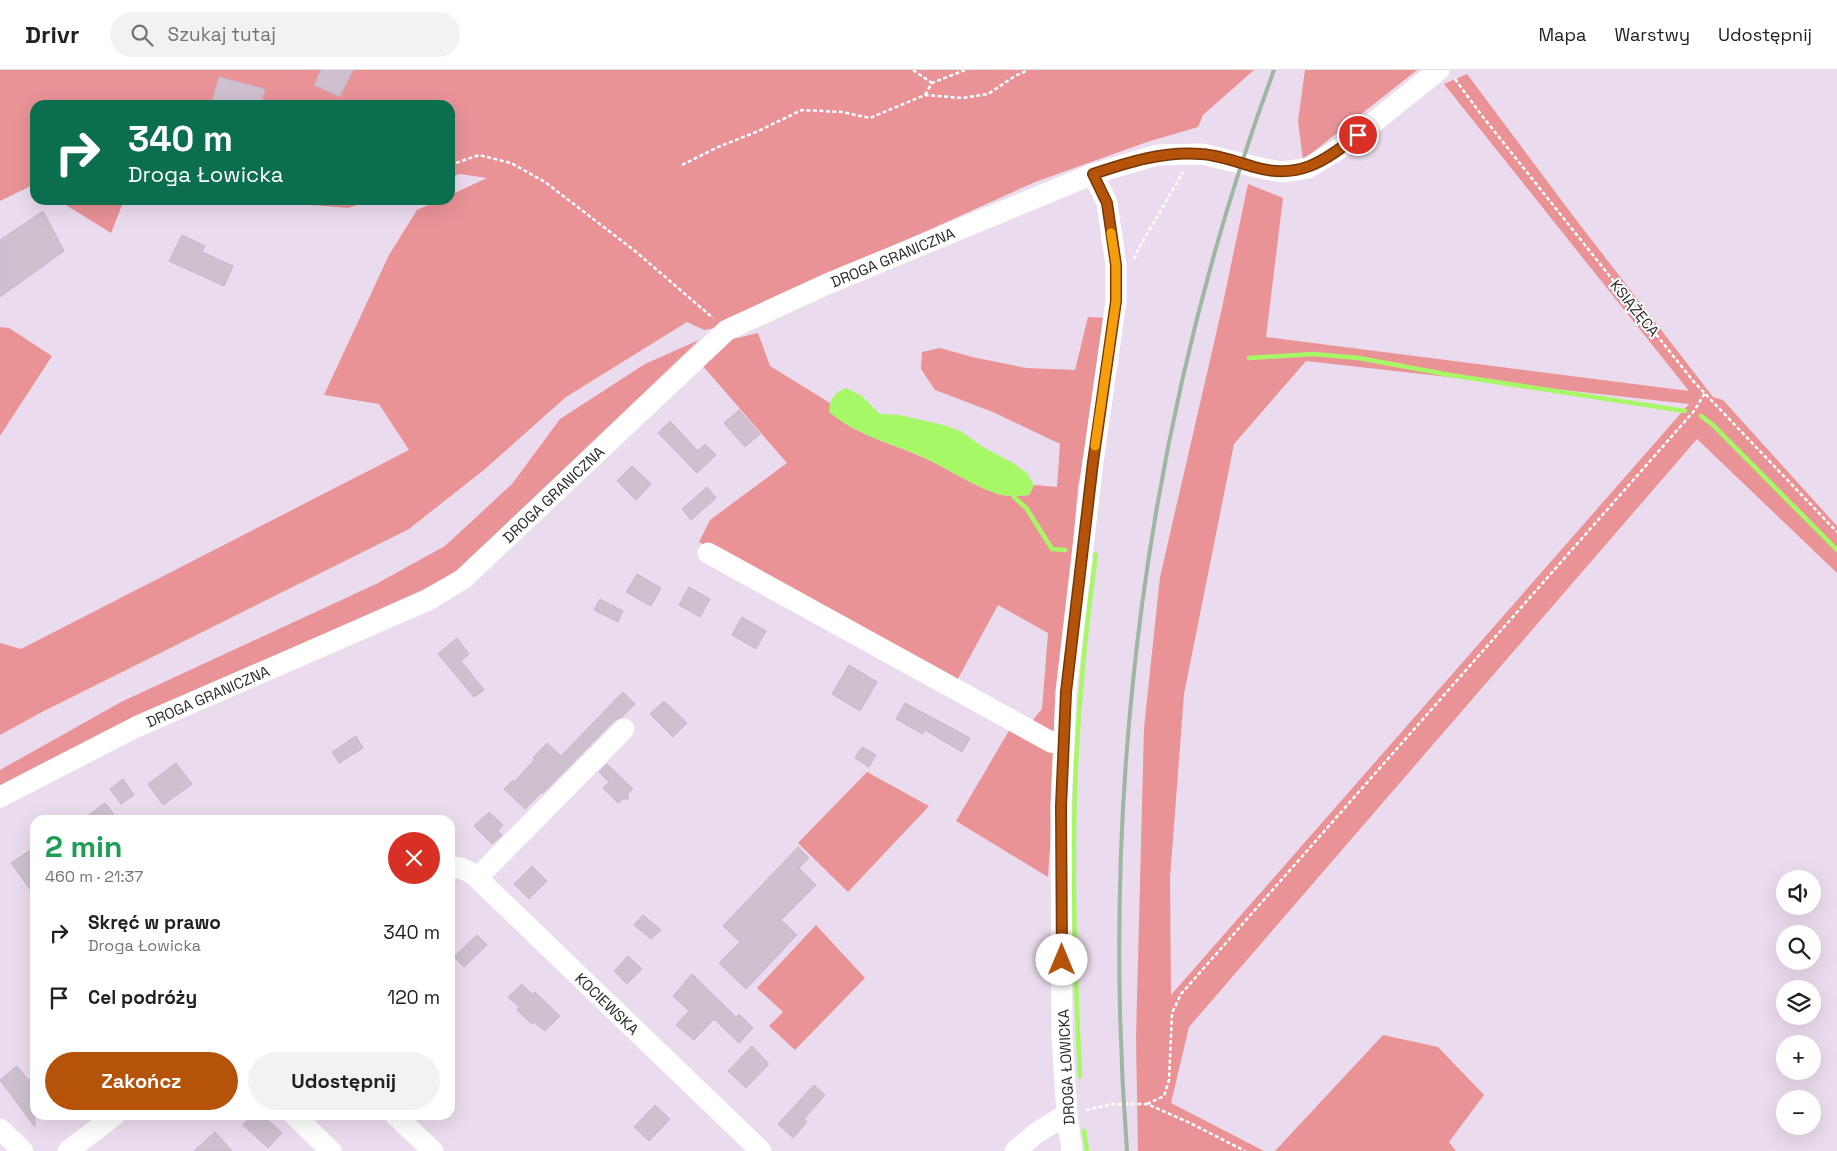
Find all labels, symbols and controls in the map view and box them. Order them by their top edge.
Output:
search box [110,12,460,57]
text: Drivr [25,19,80,50]
icon: search [128,21,156,49]
text: Szukaj tutaj [168,22,276,47]
text: Mapa [1539,23,1586,46]
text: Warstwy [1614,23,1690,46]
text: Udostępnij [1718,23,1812,46]
pin [1337,114,1379,156]
text: 340 m [128,117,233,161]
icon: right [45,120,110,185]
icon: arrive [1344,121,1372,149]
text: Droga Łowicka [128,160,283,188]
street label: DROGA GRANICZNA [828,223,958,291]
street label: KSIĄŻĘCA [1606,276,1664,341]
street label: DROGA GRANICZNA [498,441,608,546]
street label: DROGA GRANICZNA [143,661,273,731]
text: 2 min [45,827,123,866]
button: close [388,832,440,884]
text: 460 m · 21:37 [45,866,143,887]
map controls [1776,870,1821,1135]
button: sound [1776,870,1821,915]
text: Skręć w prawo [88,910,221,935]
icon: right [45,919,73,947]
text: 340 m [383,920,440,945]
button: search [1776,925,1821,970]
position arrow [1035,933,1087,985]
text: Droga Łowicka [88,935,201,956]
street label: KOCIEWSKA [572,968,644,1039]
button: layers [1776,980,1821,1025]
icon: arrive [45,984,73,1012]
text: Cel podróży [88,985,197,1010]
text: 120 m [387,985,440,1010]
street label: DROGA ŁOWICKA [1053,1008,1079,1125]
button: + [1776,1035,1821,1080]
button: Zakończ [45,1052,238,1110]
button: Udostępnij [248,1052,440,1110]
button: − [1776,1090,1821,1135]

